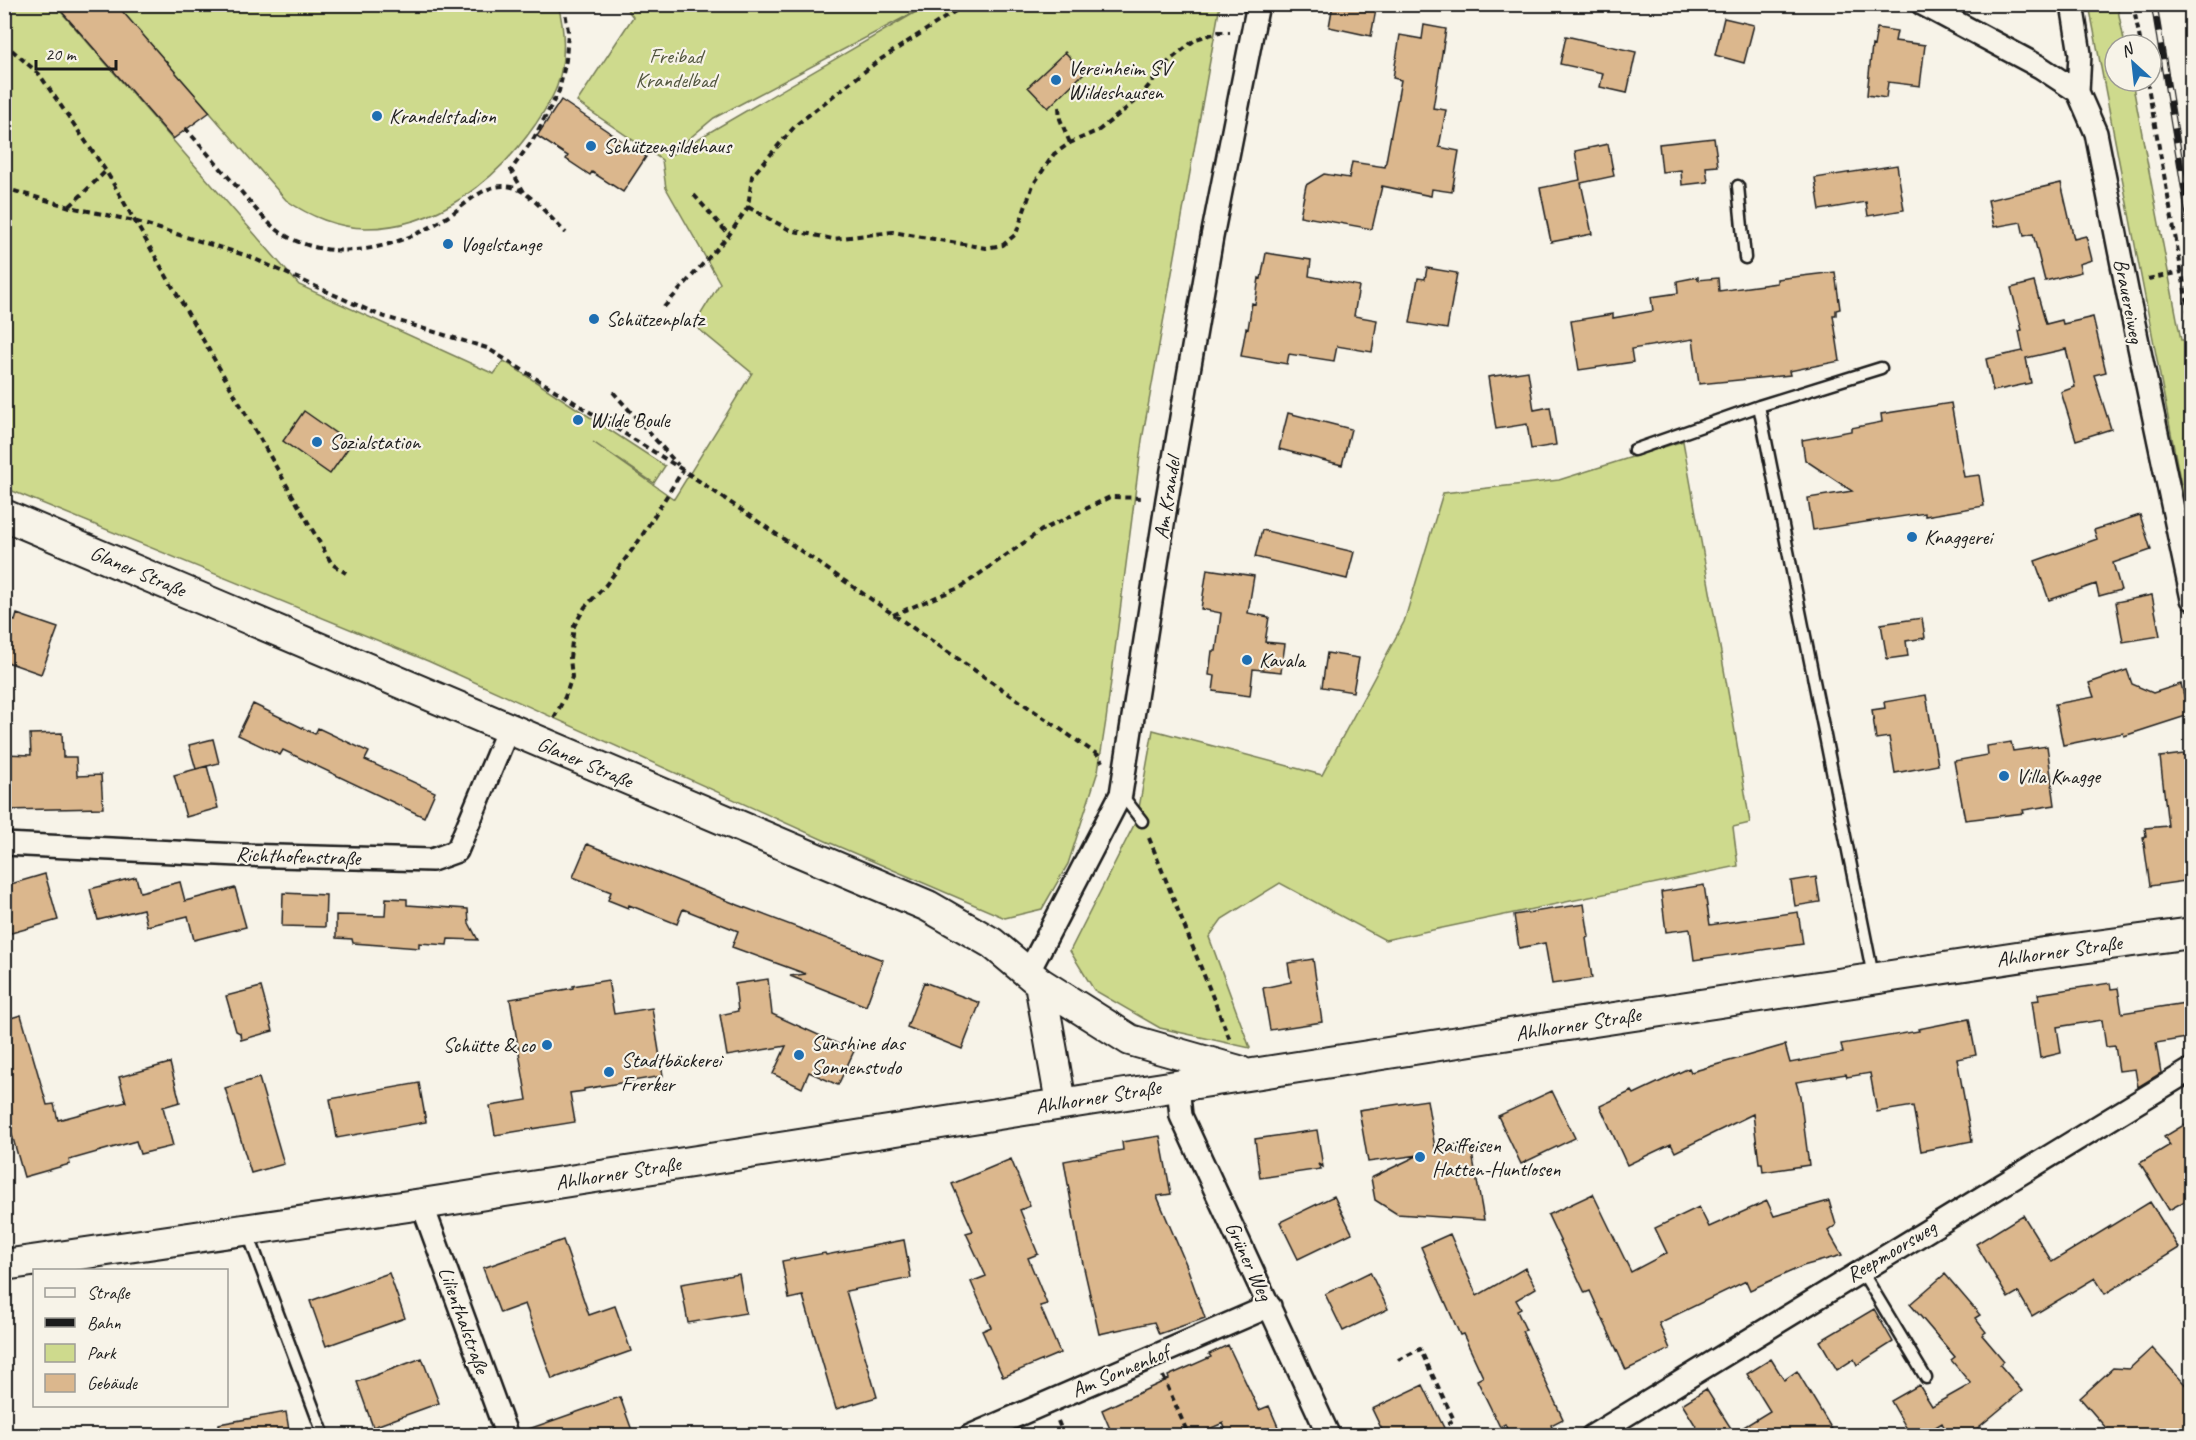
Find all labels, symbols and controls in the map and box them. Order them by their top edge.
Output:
scale bar [36,33,116,71]
north arrow [2103,33,2163,93]
text: N [2118,38,2138,62]
text: 20 m [45,43,78,65]
park label: Freibad Krandelbad [635,43,719,93]
place label: Vereinheim SV Wildeshausen [1068,55,1175,105]
marker: Vereinheim SV Wildeshausen [1049,73,1063,87]
place label: Krandelstadion [389,103,496,129]
marker: Krandelstadion [370,109,384,123]
place label: Schützengildehaus [603,133,733,159]
marker: Schützengildehaus [584,139,598,153]
place label: Vogelstange [460,231,544,257]
marker: Vogelstange [441,237,455,251]
street label: Brauereiweg [2108,257,2150,347]
place label: Schützenplatz [606,306,706,332]
marker: Schützenplatz [587,312,601,326]
place label: Wilde Boule [590,407,671,433]
marker: Wilde Boule [571,413,585,427]
place label: Sozialstation [329,429,422,455]
marker: Sozialstation [310,435,324,449]
street label: Am Krandel [1148,452,1187,541]
place label: Knaggerei [1924,524,1995,550]
marker: Knaggerei [1905,530,1919,544]
street label: Glaner Straße [86,539,192,604]
place label: Kavala [1259,647,1307,673]
marker: Kavala [1240,653,1254,667]
street label: Glaner Straße [533,730,639,795]
place label: Villa Knagge [2016,763,2102,789]
marker: Villa Knagge [1997,769,2011,783]
street label: Richthofenstraße [235,841,363,871]
street label: Ahlhorner Straße [1995,929,2125,973]
street label: Ahlhorner Straße [1514,1001,1644,1047]
place label: Sunshine das Sonnenstudo [811,1030,906,1080]
place label: Schütte & co [443,1032,537,1058]
marker: Schütte & co [540,1038,554,1052]
place label: Stadtbäckerei Frerker [621,1047,725,1097]
marker: Sunshine das Sonnenstudo [792,1048,806,1062]
marker: Stadtbäckerei Frerker [602,1065,616,1079]
street label: Ahlhorner Straße [1034,1074,1164,1120]
place label: Raiffeisen Hatten-Huntlosen [1432,1132,1561,1182]
street label: Ahlhorner Straße [554,1150,684,1196]
marker: Raiffeisen Hatten-Huntlosen [1413,1150,1427,1164]
street label: Reepmoorsweg [1841,1213,1942,1288]
street label: Grüner Weg [1219,1217,1279,1306]
street label: Lilienthalstraße [433,1263,496,1379]
legend [33,1269,228,1407]
text: Straße [87,1282,131,1304]
text: Bahn [87,1312,122,1334]
street label: Am Sonnenhof [1068,1337,1177,1403]
text: Park [87,1342,117,1364]
text: Gebäude [87,1372,138,1394]

